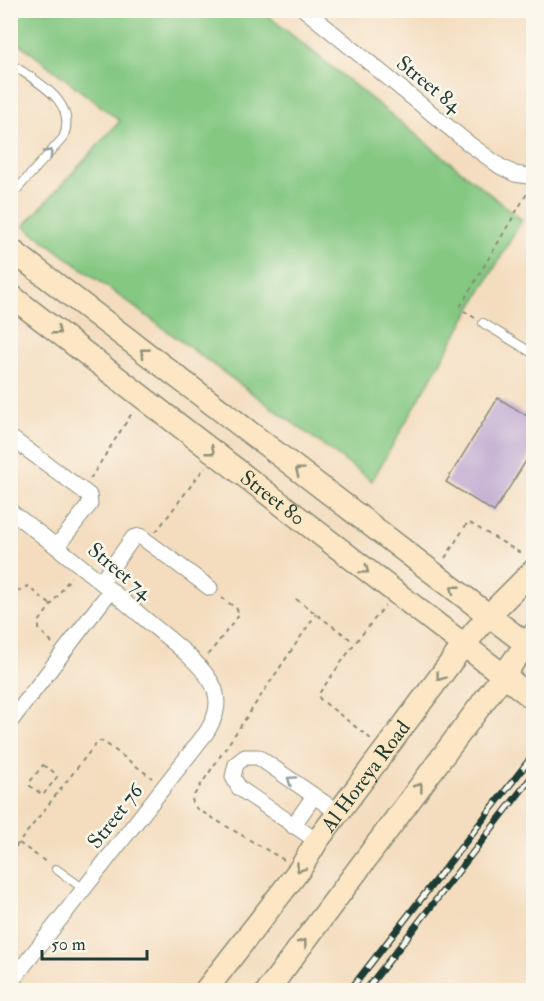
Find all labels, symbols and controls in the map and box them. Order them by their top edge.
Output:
street label: Street 84 [391,50,468,120]
one-way arrow [42,149,53,160]
one-way arrow [50,324,61,335]
one-way arrow [140,348,151,359]
one-way arrow [204,443,215,454]
street label: Street 80 [234,464,311,532]
one-way arrow [295,467,306,478]
street label: Street 74 [82,537,159,607]
one-way arrow [359,562,370,573]
one-way arrow [450,585,461,596]
one-way arrow [436,671,447,682]
street label: Al Horeya Road [315,715,417,839]
one-way arrow [286,776,297,787]
street label: Street 76 [82,777,150,854]
one-way arrow [411,782,422,793]
one-way arrow [296,862,307,873]
scale bar [42,923,147,961]
text: 50 m [51,933,86,956]
one-way arrow [295,939,306,950]

